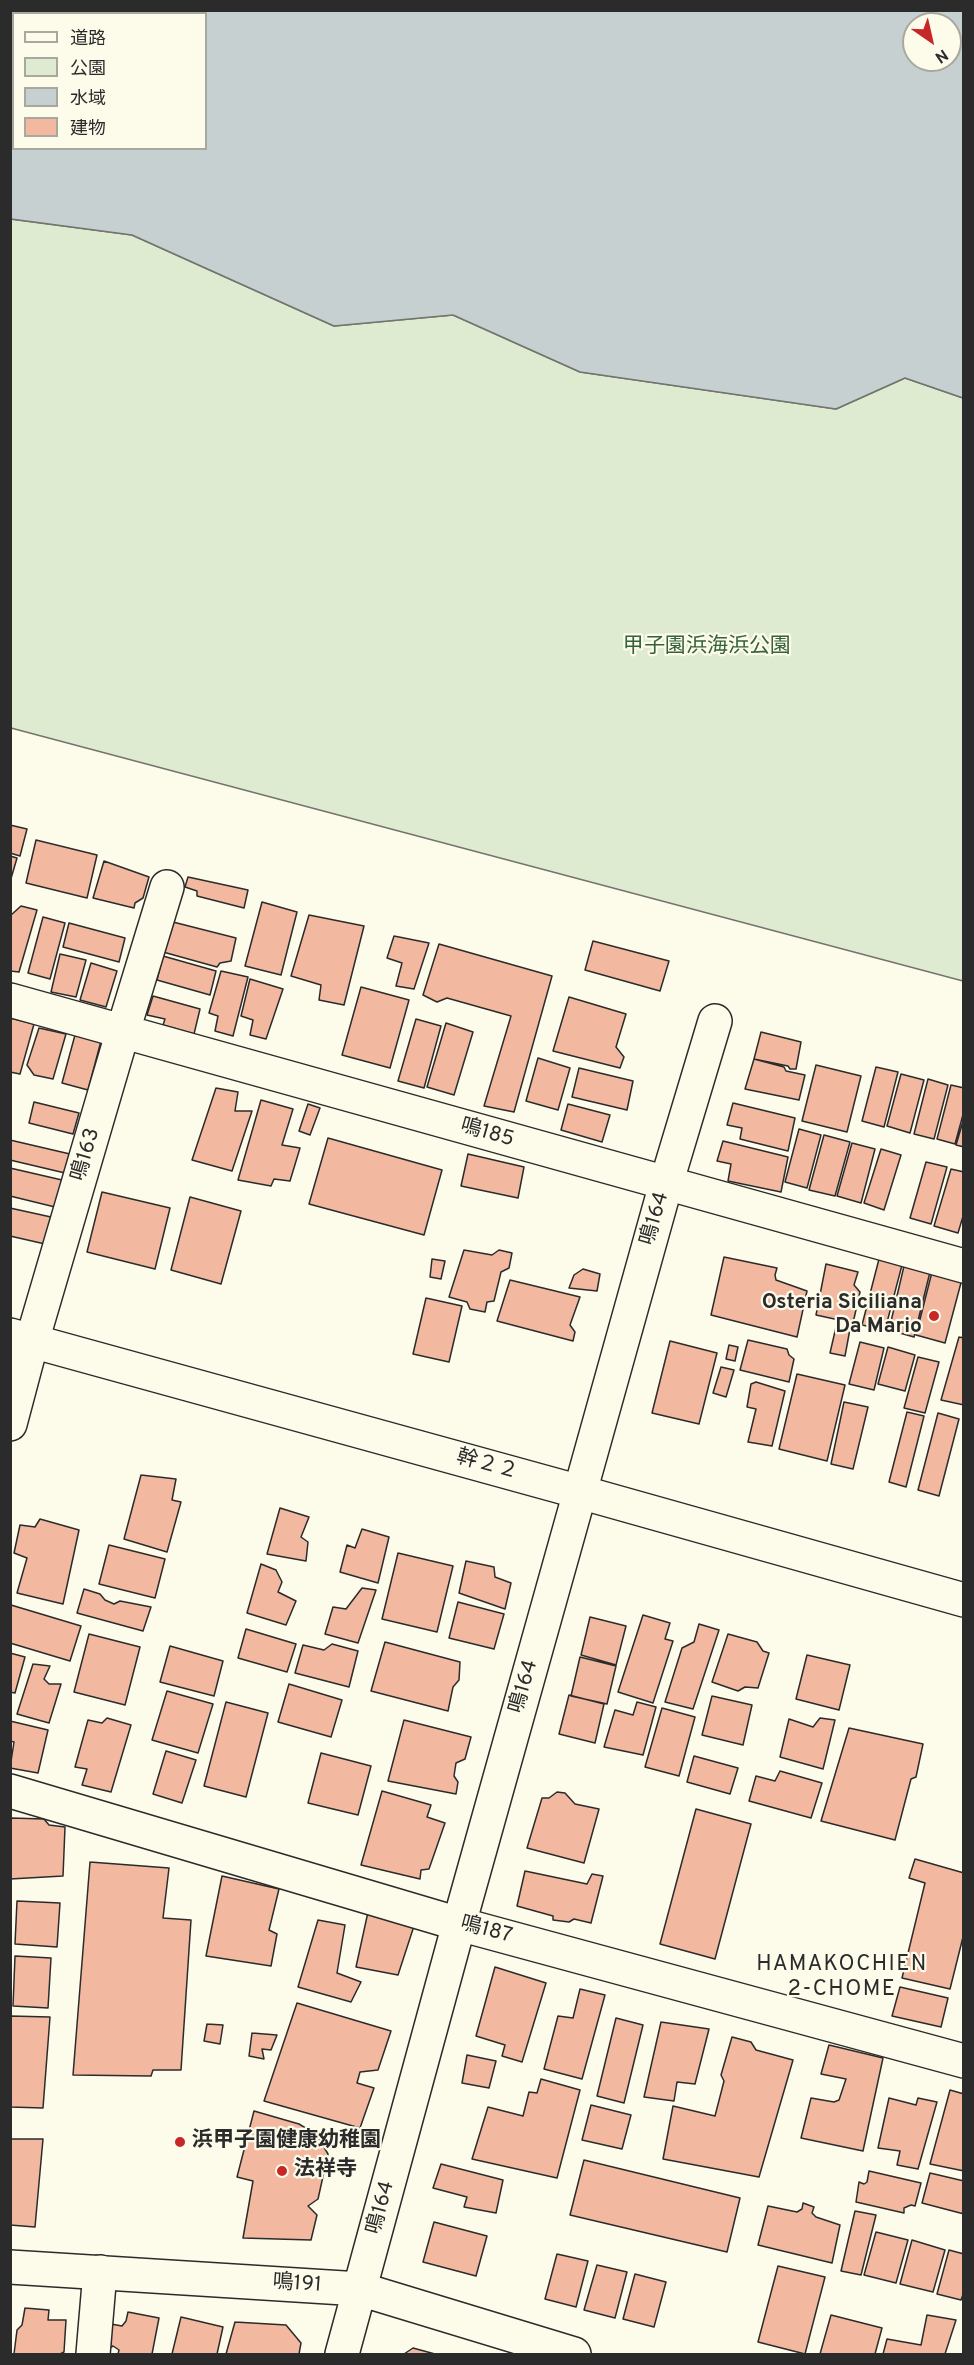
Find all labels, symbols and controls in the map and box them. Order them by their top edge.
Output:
legend [12,12,207,150]
north arrow [902,12,962,72]
text: 道路 [70,28,106,51]
text: N [931,44,951,67]
text: 公園 [70,58,106,81]
text: 水域 [70,88,106,111]
text: 建物 [70,118,106,141]
park label: 甲子園浜海浜公園 [623,635,791,661]
street label: 鳴185 [457,1114,517,1154]
street label: 鳴163 [67,1126,107,1184]
street label: 鳴164 [636,1189,676,1249]
place label: Osteria Siciliana Da Mario [762,1291,922,1341]
marker: Osteria Siciliana Da Mario [927,1309,941,1323]
street label: 幹２２ [453,1446,521,1486]
street label: 鳴164 [505,1657,545,1717]
street label: 鳴187 [457,1912,515,1950]
district label: HAMAKOCHIEN 2-CHOME [756,1953,928,2005]
place label: 浜甲子園健康幼稚園 [192,2129,381,2155]
marker: 浜甲子園健康幼稚園 [173,2135,187,2149]
place label: 法祥寺 [294,2158,357,2184]
marker: 法祥寺 [275,2164,289,2178]
street label: 鳴164 [363,2178,401,2238]
street label: 鳴191 [272,2271,322,2299]

